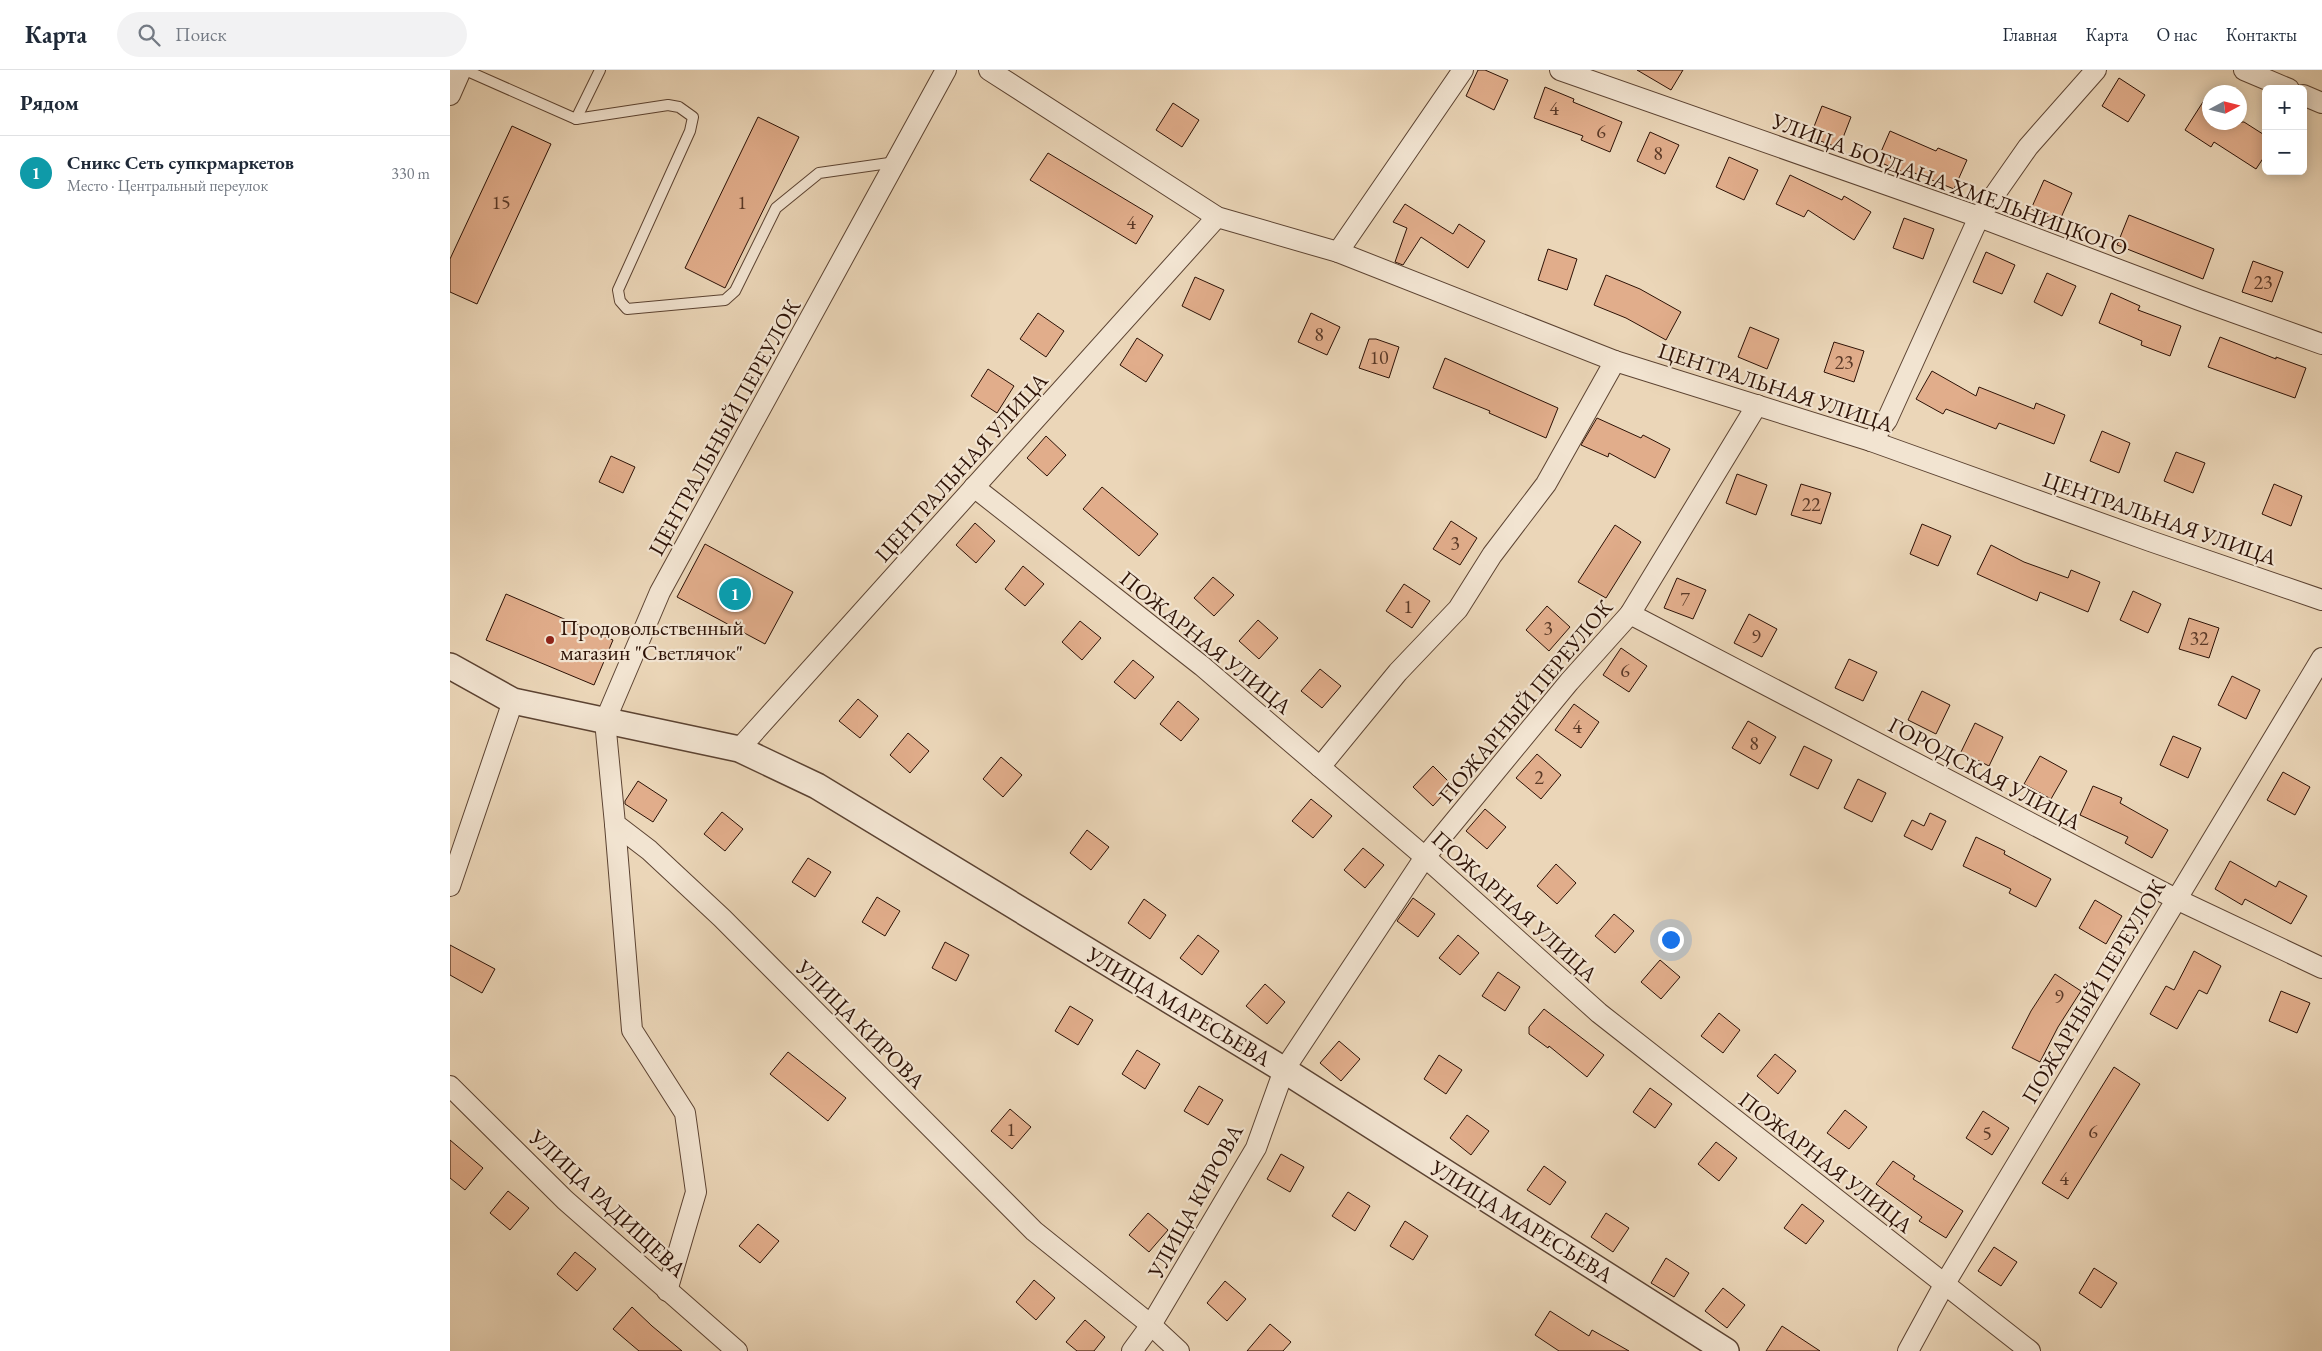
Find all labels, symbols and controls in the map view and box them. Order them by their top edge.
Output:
search box [117,12,467,57]
text: Карта [25,19,87,50]
icon: search [135,21,163,49]
text: Поиск [175,22,227,47]
text: Главная [2003,23,2057,46]
text: Карта [2085,23,2128,46]
text: О нас [2156,23,2198,46]
text: Контакты [2226,23,2297,46]
north arrow [2202,85,2247,130]
map controls [2262,85,2307,175]
button: + [2262,85,2307,130]
text: Рядом [20,89,79,116]
house number: 4 [1549,95,1559,121]
street label: УЛИЦА БОГДАНА ХМЕЛЬНИЦКОГО [1767,106,2132,262]
house number: 6 [1596,118,1606,144]
button: − [2262,130,2307,175]
house number: 8 [1653,140,1663,166]
text: Сникс Сеть супкрмаркетов [67,150,294,175]
text: 1 [32,163,40,184]
text: 330 m [391,163,430,184]
text: Место · Центральный переулок [67,175,268,196]
house number: 15 [491,189,511,215]
house number: 1 [737,189,747,215]
house number: 4 [1126,209,1136,235]
house number: 23 [2253,269,2273,295]
street label: ЦЕНТРАЛЬНЫЙ ПЕРЕУЛОК [642,293,807,561]
house number: 8 [1314,321,1324,347]
street label: ЦЕНТРАЛЬНАЯ УЛИЦА [1655,336,1898,439]
house number: 10 [1369,344,1389,370]
house number: 23 [1834,349,1854,375]
street label: ЦЕНТРАЛЬНАЯ УЛИЦА [868,366,1055,568]
street label: ЦЕНТРАЛЬНАЯ УЛИЦА [2039,465,2281,572]
house number: 22 [1801,491,1821,517]
house number: 3 [1450,530,1460,556]
street label: ПОЖАРНАЯ УЛИЦА [1114,564,1298,721]
pin: 1 [719,575,751,613]
house number: 7 [1680,586,1690,612]
house number: 1 [1403,593,1413,619]
street label: ПОЖАРНЫЙ ПЕРЕУЛОК [1432,593,1619,809]
place label: Продовольственный магазин "Светлячок" [560,613,744,667]
house number: 3 [1543,615,1553,641]
house number: 9 [1751,623,1761,649]
house number: 32 [2189,625,2209,651]
marker: Продовольственный магазин "Светлячок" [544,634,556,646]
house number: 6 [1620,657,1630,683]
street label: ГОРОДСКАЯ УЛИЦА [1883,710,2087,837]
house number: 4 [1572,713,1582,739]
house number: 8 [1749,730,1759,756]
house number: 2 [1534,764,1544,790]
street label: ПОЖАРНАЯ УЛИЦА [1426,824,1604,989]
street label: ПОЖАРНЫЙ ПЕРЕУЛОК [2015,873,2172,1109]
your location [1658,927,1684,953]
street label: УЛИЦА МАРЕСЬЕВА [1080,939,1277,1073]
street label: УЛИЦА КИРОВА [789,953,932,1096]
house number: 9 [2054,983,2064,1009]
street label: ПОЖАРНАЯ УЛИЦА [1733,1085,1919,1240]
house number: 1 [1006,1116,1016,1142]
street label: УЛИЦА КИРОВА [1141,1118,1250,1284]
house number: 6 [2088,1118,2098,1144]
house number: 5 [1982,1120,1992,1146]
street label: УЛИЦА РАДИЩЕВА [522,1122,693,1284]
street label: УЛИЦА МАРЕСЬЕВА [1424,1153,1619,1290]
house number: 4 [2059,1165,2069,1191]

